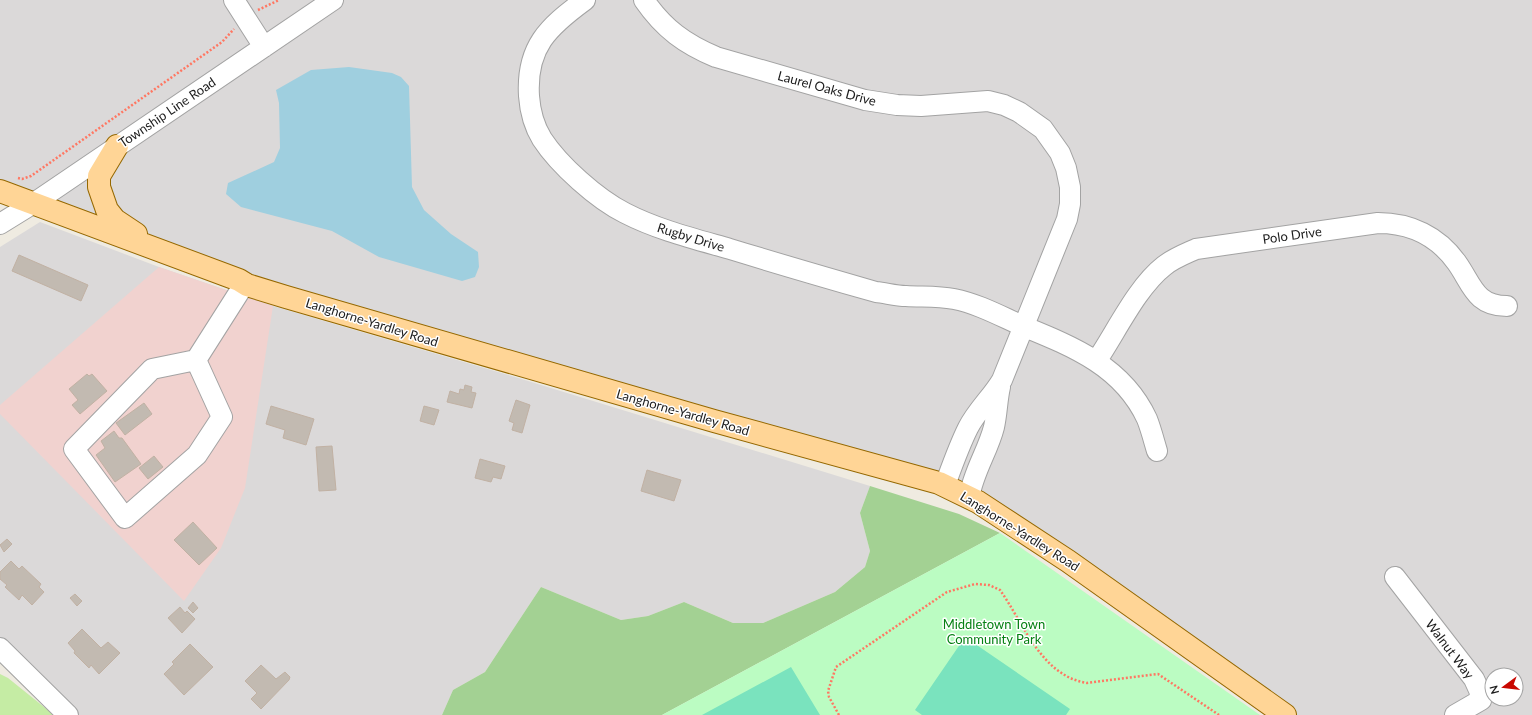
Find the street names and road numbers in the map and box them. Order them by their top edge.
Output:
street label: Laurel Oaks Drive [776,67,878,109]
street label: Township Line Road [115,74,219,150]
street label: Rugby Drive [655,219,727,255]
street label: Polo Drive [1261,223,1323,247]
street label: Langhorne-Yardley Road [304,294,440,350]
street label: Langhorne-Yardley Road [615,385,751,439]
street label: Langhorne-Yardley Road [957,488,1083,574]
street label: Walnut Way [1422,616,1478,682]

